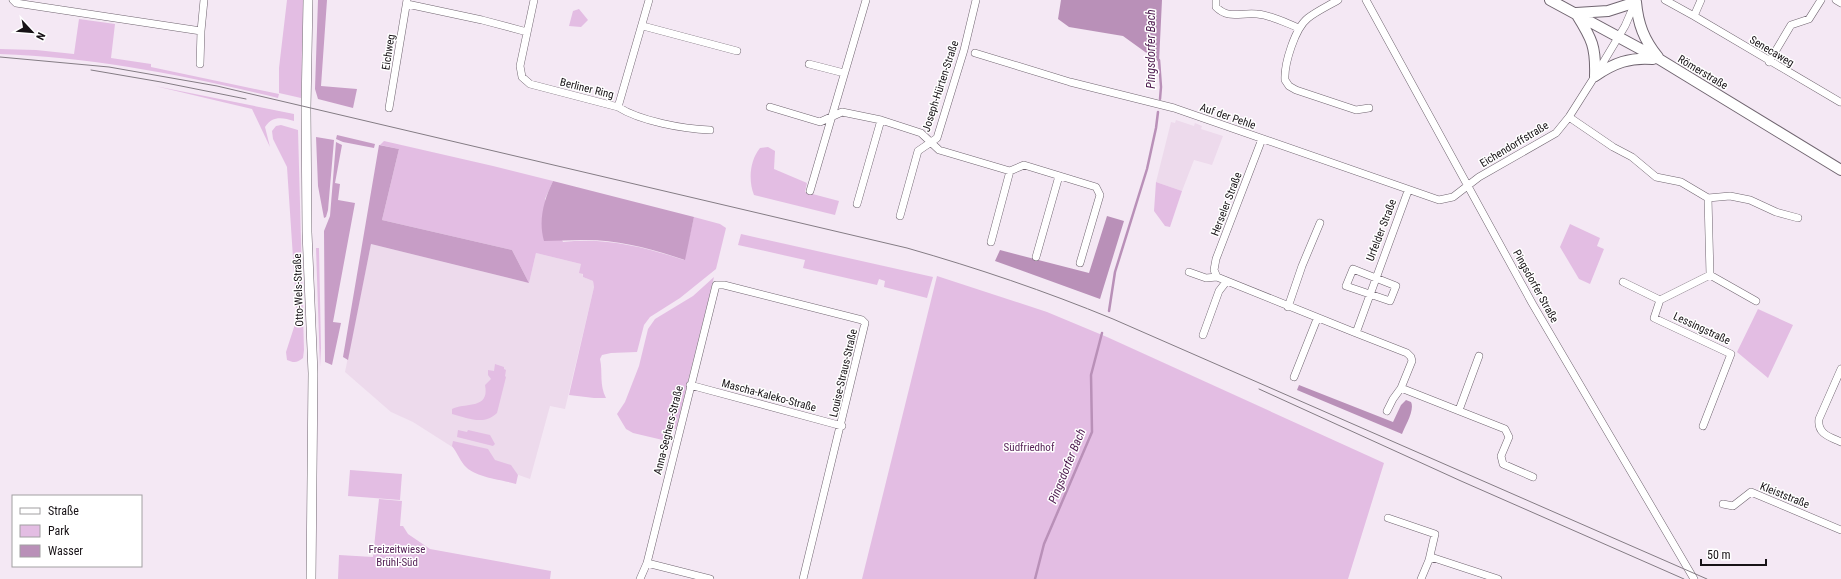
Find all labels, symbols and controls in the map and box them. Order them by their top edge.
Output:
water label: Pingsdorfer Bach [1144,9,1158,89]
north arrow [12,12,52,52]
text: N [33,30,48,42]
street label: Eichweg [379,33,398,71]
street label: Senecaweg [1747,33,1796,70]
street label: Joseph-Hürten-Straße [920,39,961,133]
street label: Römerstraße [1676,53,1730,92]
street label: Berliner Ring [559,76,615,101]
street label: Auf der Pehle [1198,101,1258,132]
street label: Eichendorffstraße [1478,119,1551,170]
street label: Herseler Straße [1208,170,1245,238]
street label: Urfelder Straße [1364,197,1399,263]
street label: Pingsdorfer Straße [1510,247,1561,325]
street label: Otto-Wels-Straße [291,253,306,327]
street label: Lessingstraße [1671,310,1732,347]
street label: Louise-Straus-Straße [827,328,860,419]
street label: Mascha-Kaleko-Straße [720,377,818,414]
street label: Anna-Seghers-Straße [651,384,686,476]
water label: Pingsdorfer Bach [1046,426,1088,505]
park label: Südfriedhof [1004,441,1055,454]
street label: Kleiststraße [1758,480,1811,511]
legend [12,495,142,567]
text: Straße [48,504,79,518]
text: Park [48,524,70,538]
scale bar [1701,541,1766,567]
park label: Freizeitwiese Brühl-Süd [369,543,425,569]
text: Wasser [48,544,83,558]
text: 50 m [1707,548,1731,562]

